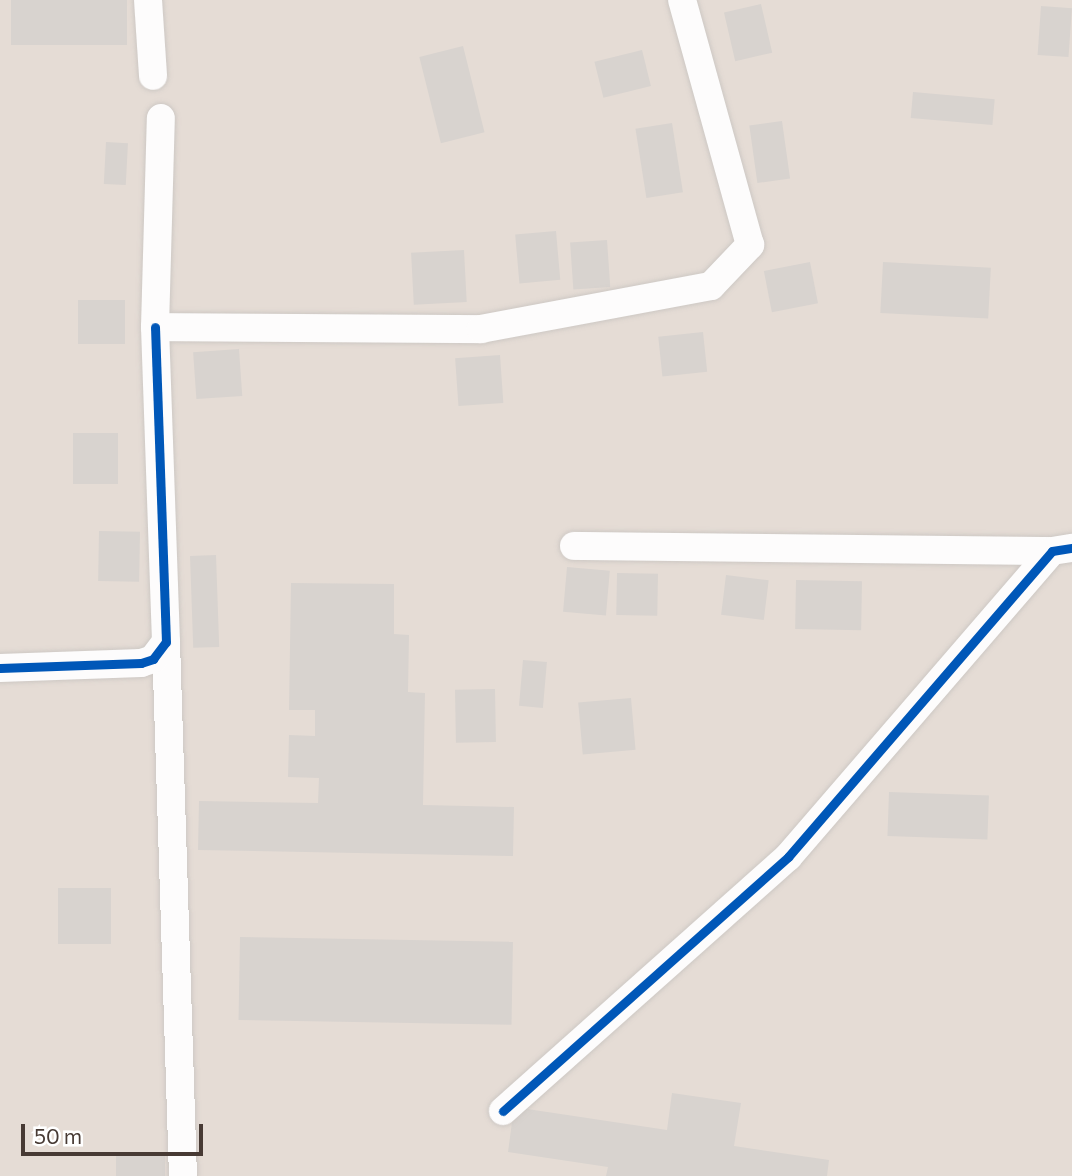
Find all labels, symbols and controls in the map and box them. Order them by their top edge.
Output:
scale bar [24,1110,206,1154]
text: 50 m [34,1123,82,1148]

